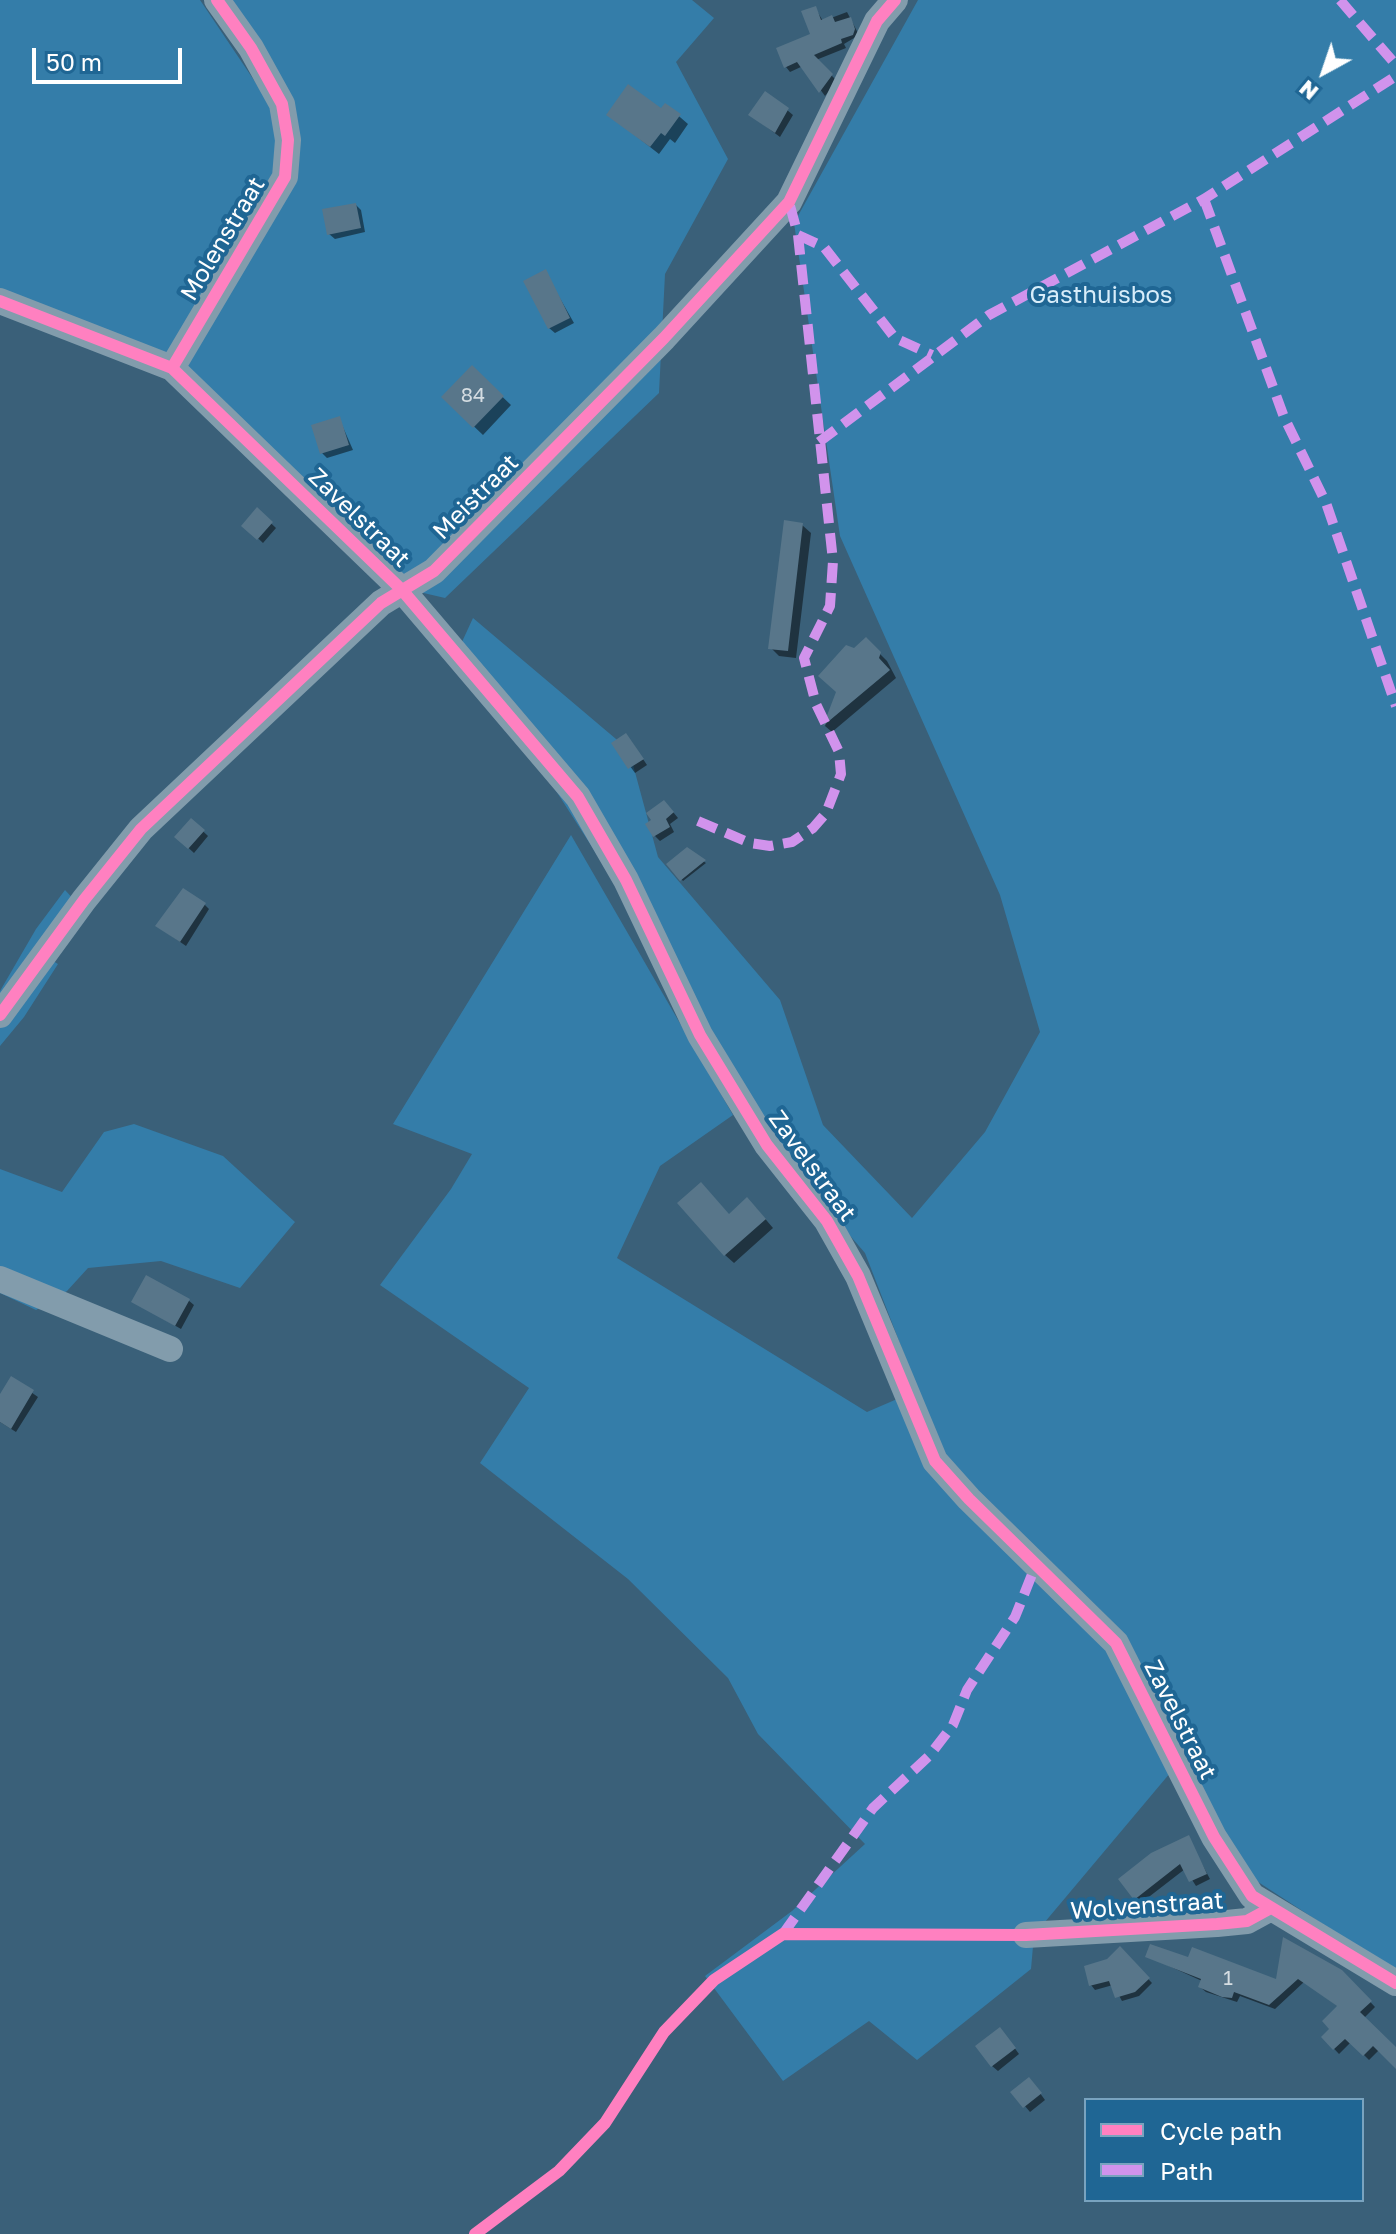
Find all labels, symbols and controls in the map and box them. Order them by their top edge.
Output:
scale bar [36,32,186,82]
north arrow [1284,32,1364,112]
text: 50 m [46,47,102,76]
text: N [1293,75,1323,106]
street label: Molenstraat [175,172,271,306]
park label: Gasthuisbos [1029,281,1173,309]
house number: 84 [461,384,485,408]
street label: Meistraat [427,448,525,546]
street label: Zavelstraat [302,463,416,573]
street label: Zavelstraat [762,1105,862,1227]
street label: Zavelstraat [1138,1656,1222,1784]
street label: Wolvenstraat [1070,1886,1224,1926]
house number: 1 [1223,1967,1233,1991]
legend [1084,2098,1364,2202]
text: Cycle path [1160,2116,1282,2145]
text: Path [1160,2156,1213,2185]

